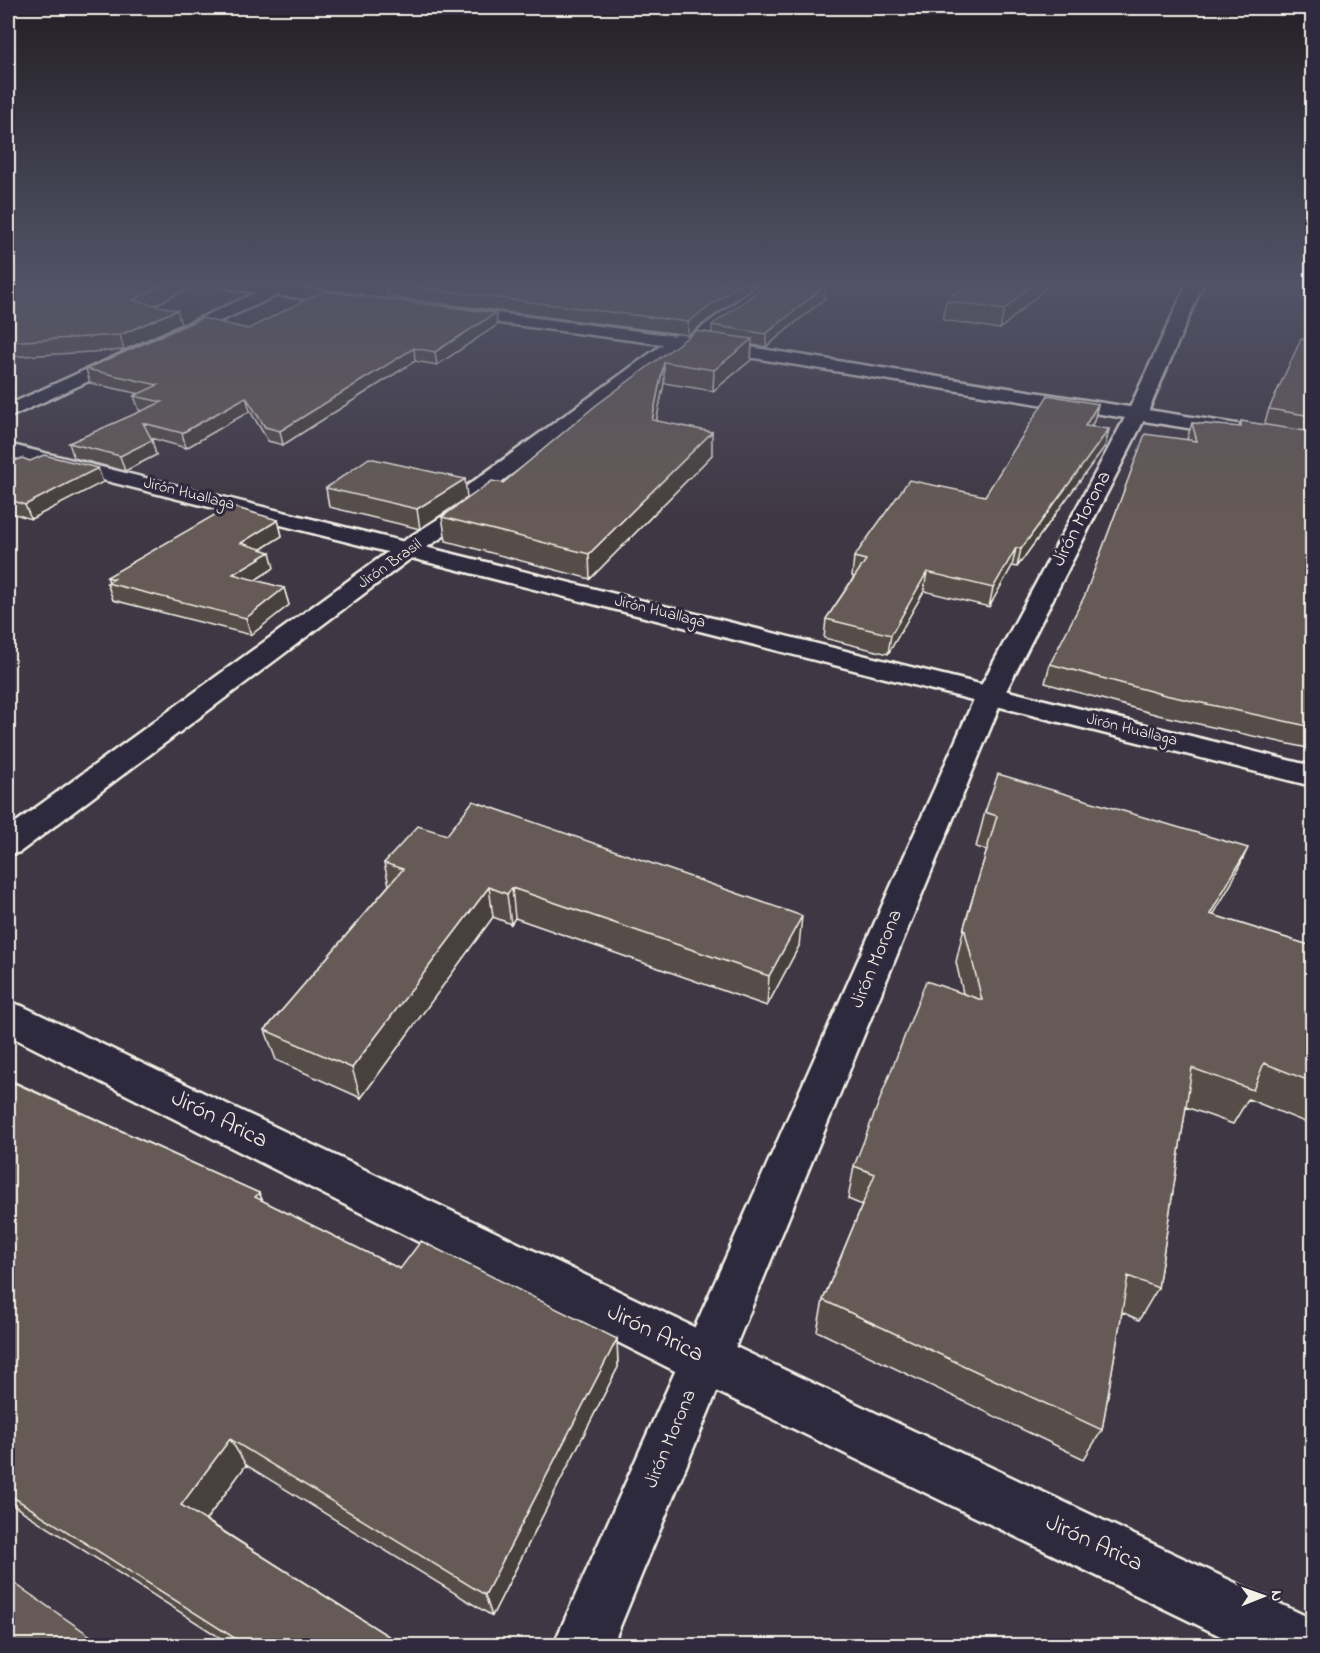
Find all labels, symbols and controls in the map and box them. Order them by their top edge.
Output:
street label: Jirón Morona [1045,466,1119,572]
street label: Jirón Huallaga [141,471,237,517]
street label: Jirón Brasil [353,533,427,595]
street label: Jirón Huallaga [612,589,708,635]
street label: Jirón Huallaga [1084,707,1180,753]
street label: Jirón Morona [843,905,911,1013]
street label: Jirón Arica [165,1081,273,1159]
street label: Jirón Arica [601,1295,709,1373]
street label: Jirón Morona [637,1385,705,1493]
street label: Jirón Arica [1039,1506,1149,1582]
north arrow [1233,1566,1293,1626]
text: N [1264,1590,1288,1602]

